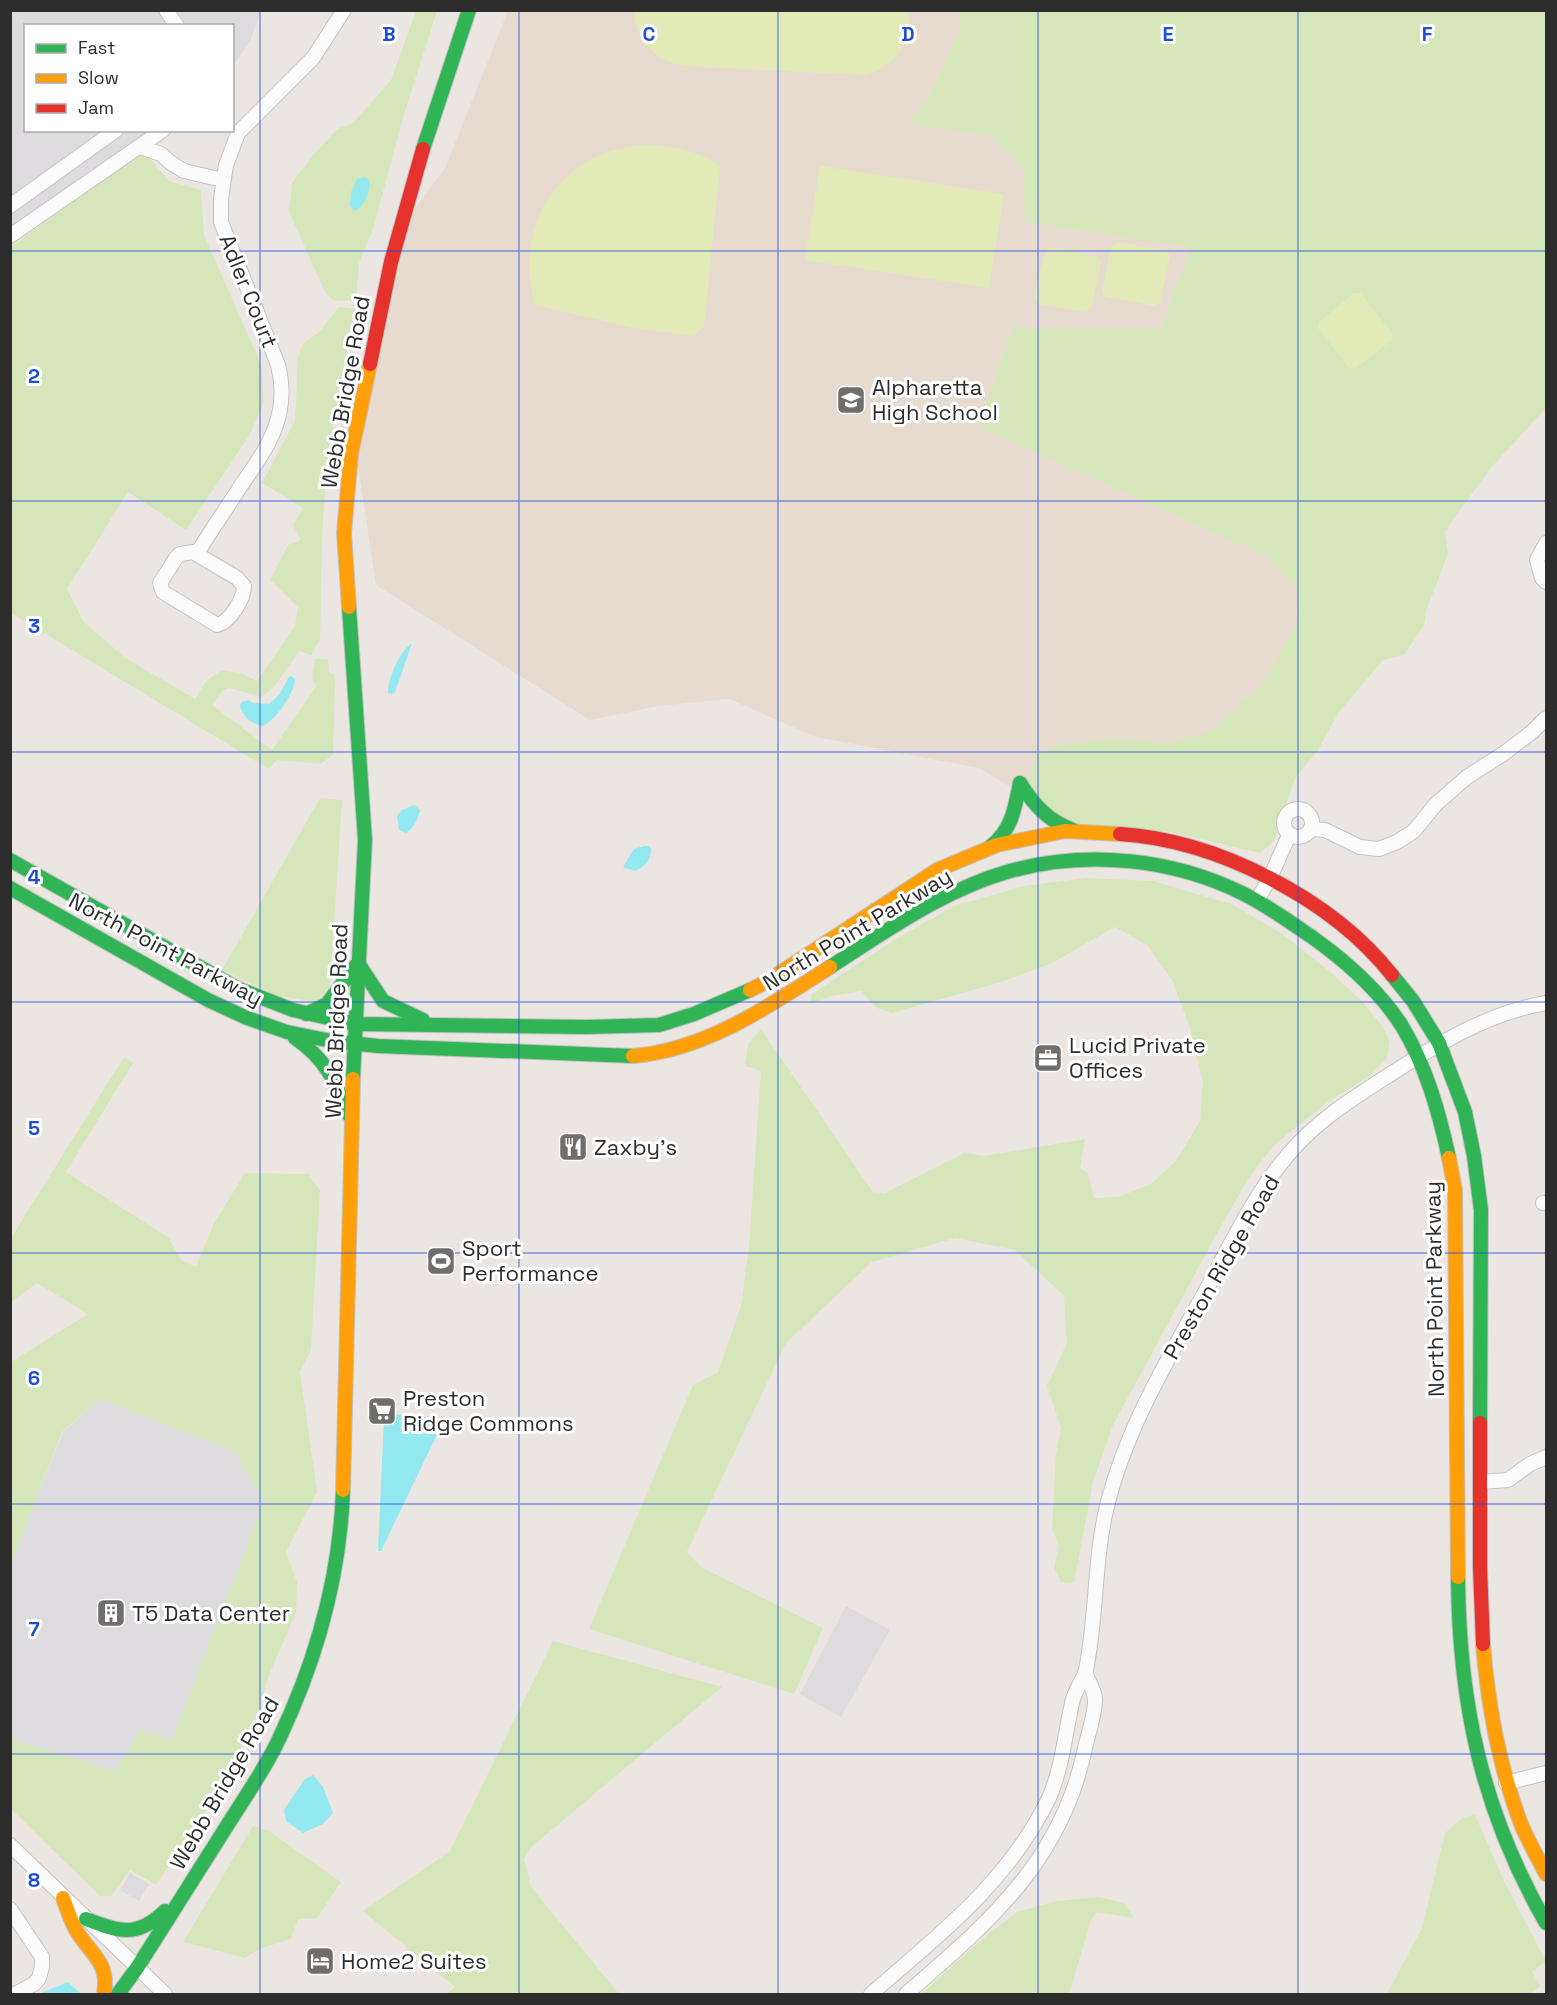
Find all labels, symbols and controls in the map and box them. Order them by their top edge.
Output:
text: B [382,21,396,47]
text: C [643,21,656,47]
text: D [901,21,915,47]
text: E [1162,21,1174,47]
text: F [1422,21,1433,47]
legend [24,24,234,132]
text: Fast [78,36,115,59]
text: Slow [78,66,119,89]
text: Jam [78,96,114,119]
street label: Adler Court [214,230,284,352]
street label: Webb Bridge Road [314,293,376,491]
text: 2 [28,363,40,389]
place label: Alpharetta High School [872,373,998,426]
school or university icon: Alpharetta High School [835,384,867,416]
text: 3 [28,613,40,639]
street label: North Point Parkway [757,861,957,997]
text: 4 [28,864,41,890]
street label: North Point Parkway [64,886,268,1012]
street label: Webb Bridge Road [319,923,353,1119]
place label: Lucid Private Offices [1069,1031,1206,1084]
office icon: Lucid Private Offices [1032,1042,1064,1074]
text: 5 [28,1115,40,1141]
restaurant icon: Zaxby's [557,1131,589,1163]
place label: Zaxby's [594,1133,677,1161]
street label: Preston Ridge Road [1157,1170,1285,1364]
street label: North Point Parkway [1418,1181,1450,1397]
place label: Sport Performance [462,1234,599,1287]
sports icon: Sport Performance [425,1245,457,1277]
text: 6 [28,1365,40,1391]
place label: Preston Ridge Commons [403,1384,573,1437]
supermarket icon: Preston Ridge Commons [366,1395,398,1427]
building icon: T5 Data Center [95,1597,127,1629]
place label: T5 Data Center [132,1599,290,1627]
text: 7 [28,1616,40,1642]
street label: Webb Bridge Road [163,1691,285,1875]
text: 8 [28,1867,40,1893]
hotel icon: Home2 Suites [304,1945,336,1977]
place label: Home2 Suites [341,1947,487,1975]

